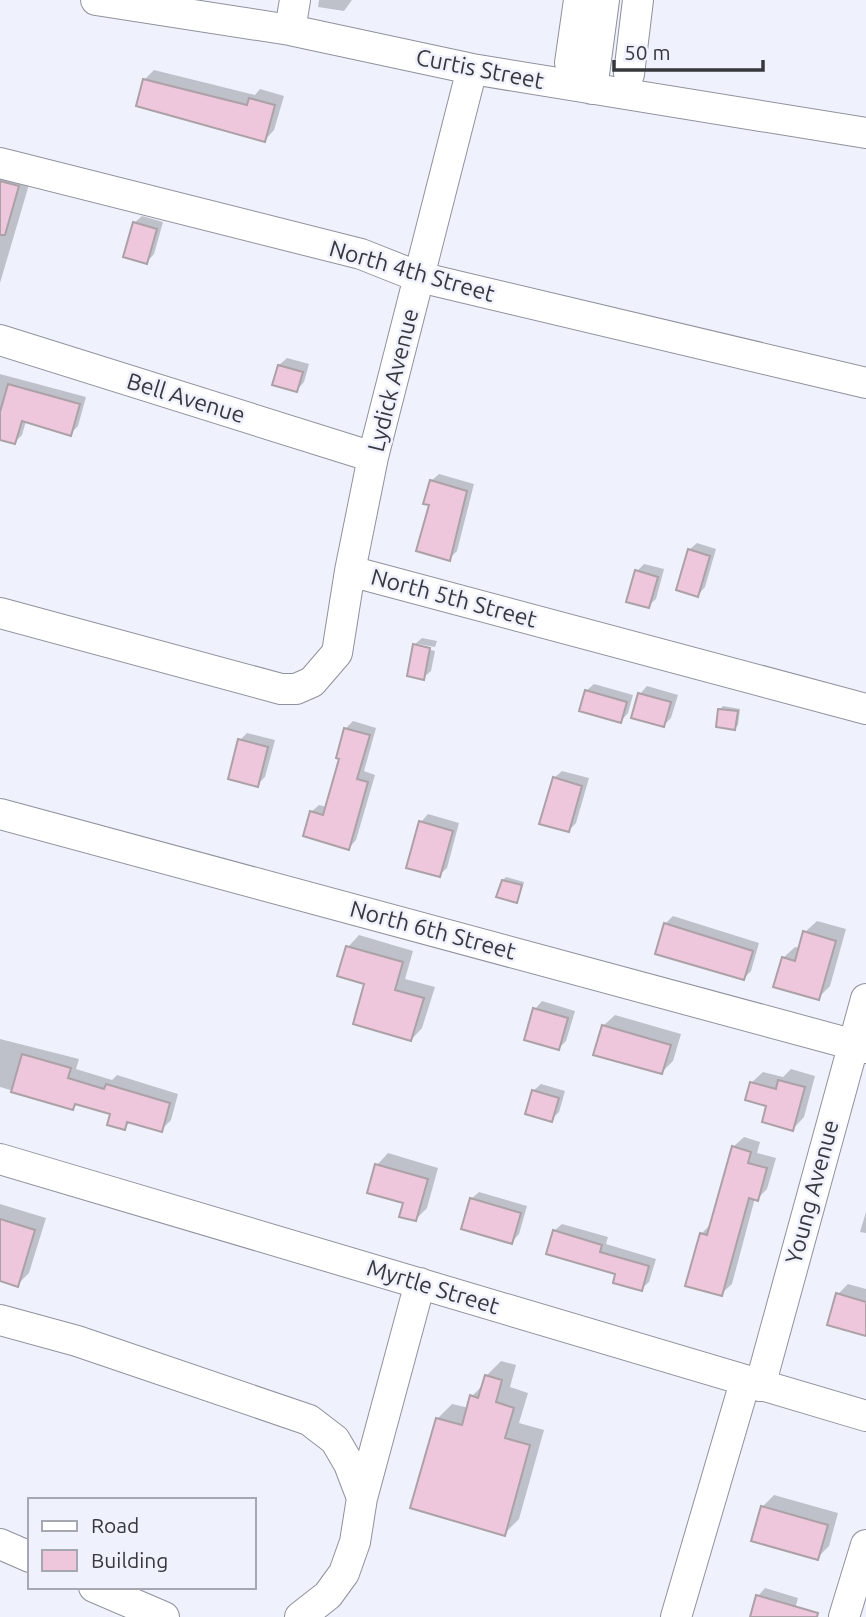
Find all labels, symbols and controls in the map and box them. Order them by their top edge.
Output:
scale bar [614,28,763,72]
text: 50 m [624,40,671,64]
street label: Curtis Street [414,44,546,93]
street label: North 4th Street [327,235,498,306]
street label: Lydick Avenue [363,306,422,454]
street label: Bell Avenue [124,368,248,427]
street label: North 5th Street [368,563,540,632]
street label: North 6th Street [347,895,519,964]
street label: Young Avenue [780,1117,843,1267]
street label: Myrtle Street [364,1255,502,1319]
legend [28,1498,256,1589]
text: Road [91,1513,139,1537]
text: Building [91,1548,168,1572]

